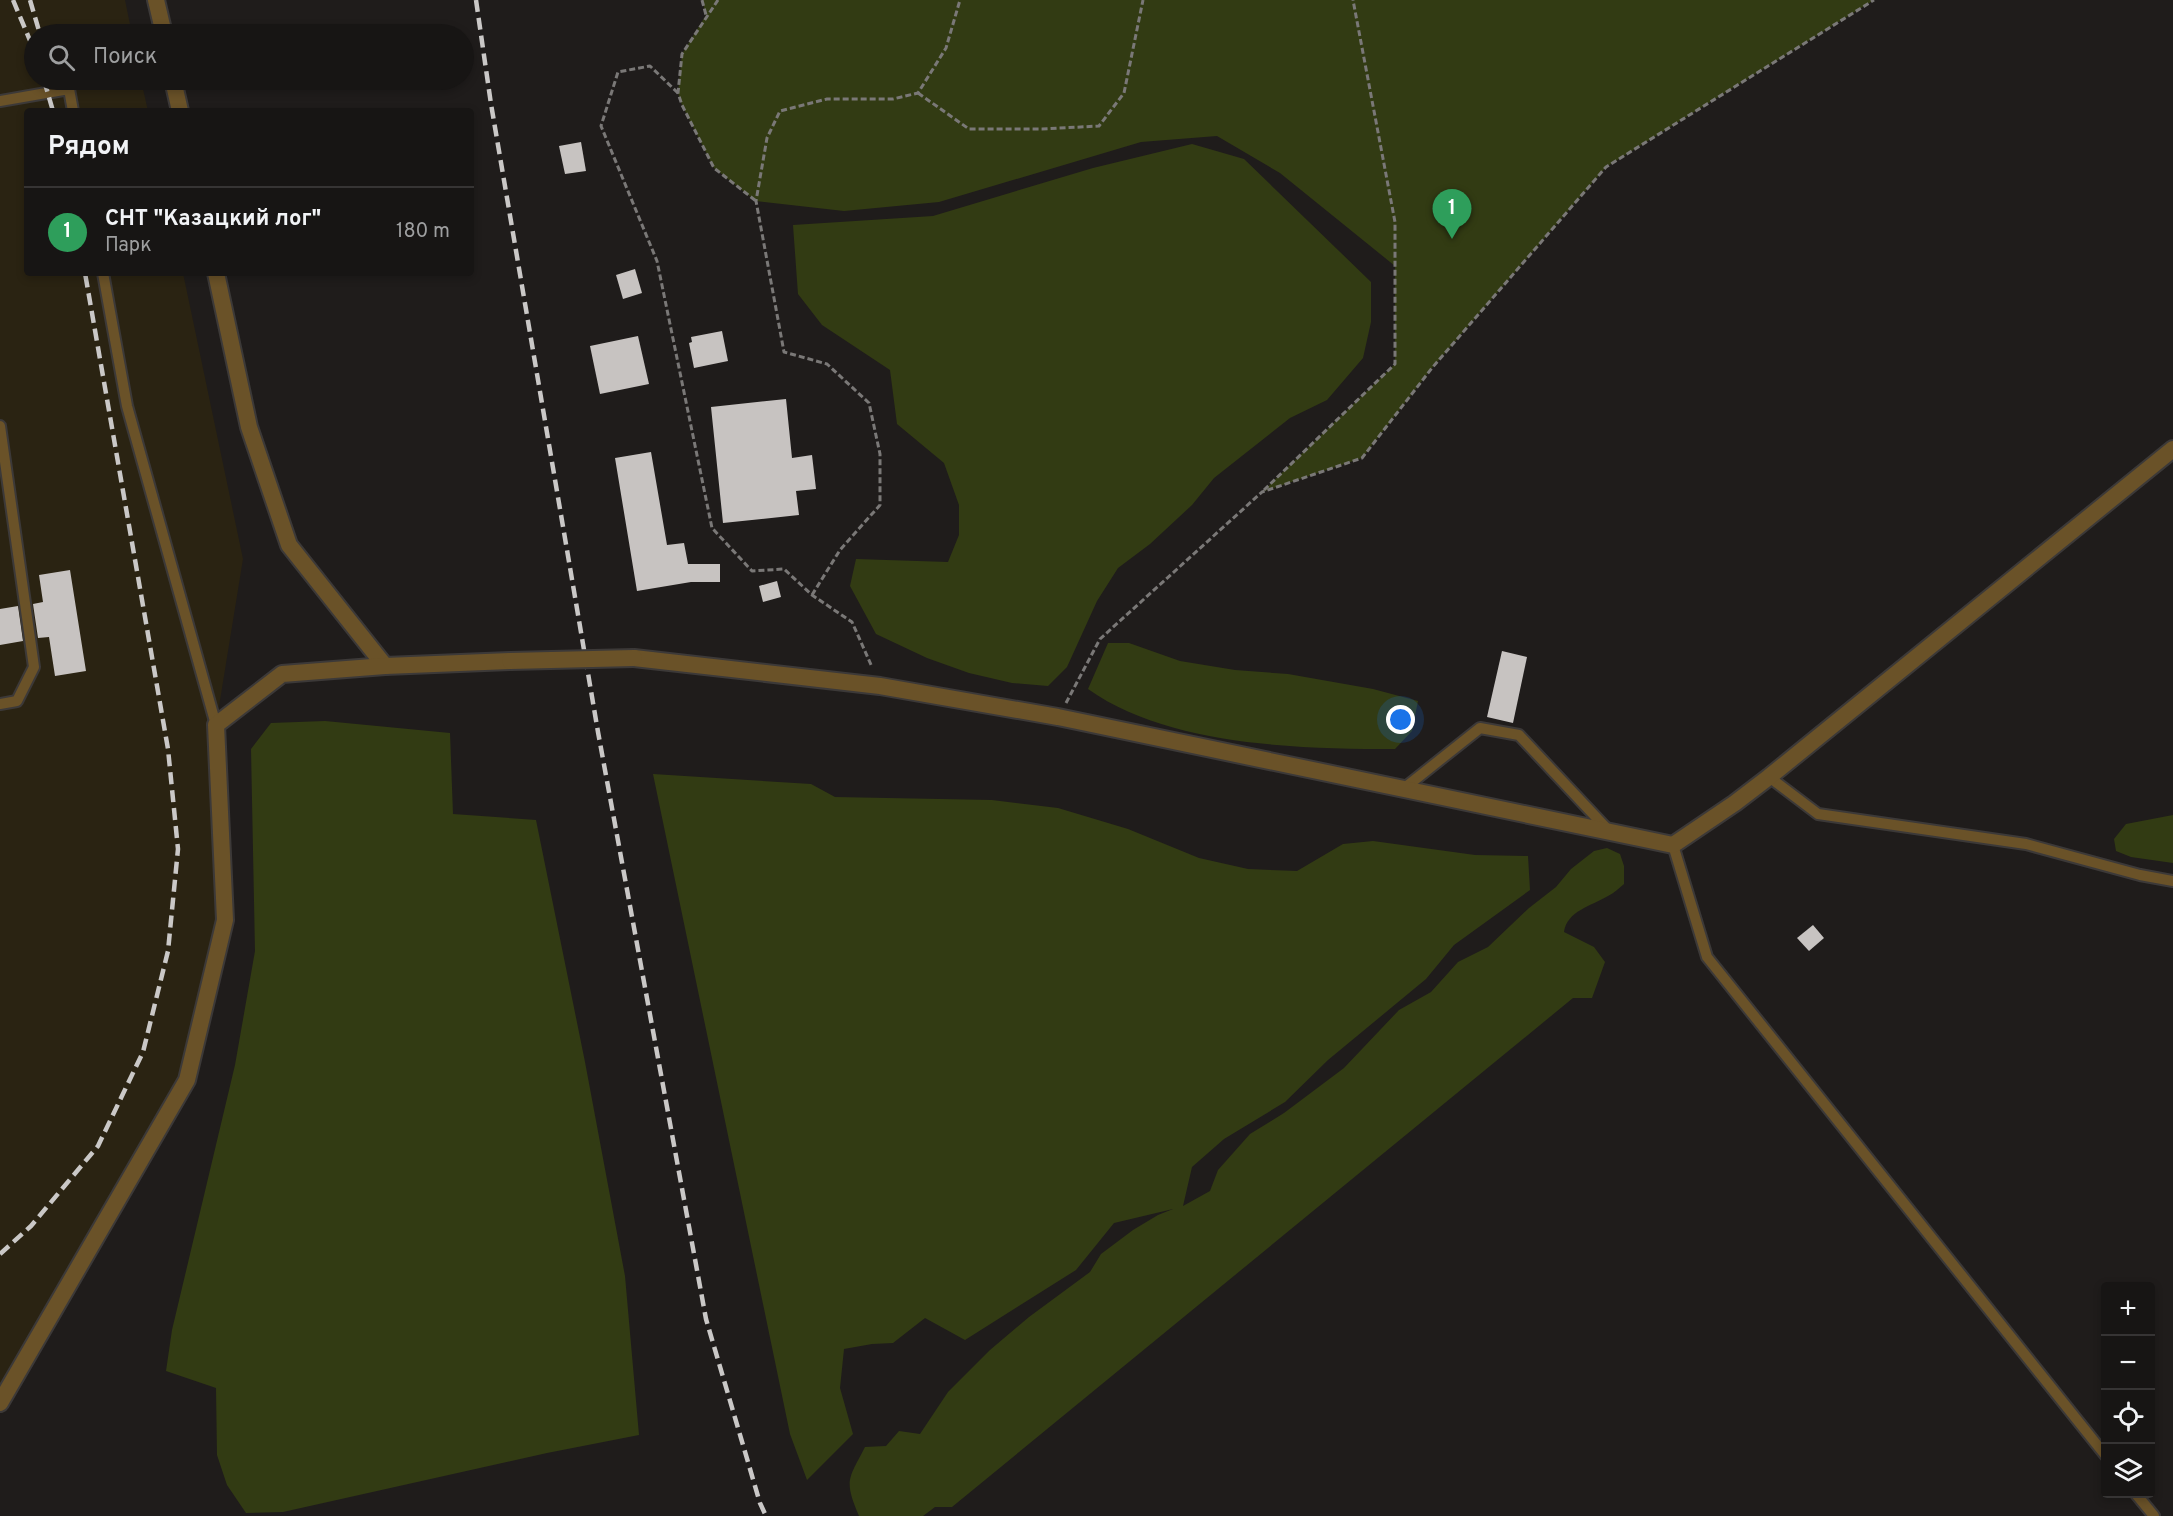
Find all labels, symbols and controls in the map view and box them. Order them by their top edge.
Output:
search box [24,24,474,90]
icon: search [45,41,78,74]
text: Поиск [93,44,157,71]
text: Рядом [48,131,130,164]
pin: 1 [1432,190,1472,239]
text: СНТ "Казацкий лог" [105,206,321,233]
text: 1 [64,219,72,245]
text: 180 m [396,219,450,245]
text: Парк [105,233,152,259]
your location [1386,705,1415,734]
map controls [2101,1282,2155,1498]
button: + [2101,1282,2155,1336]
button: − [2101,1336,2155,1390]
button: locate [2101,1390,2155,1444]
button: layers [2101,1444,2155,1498]

